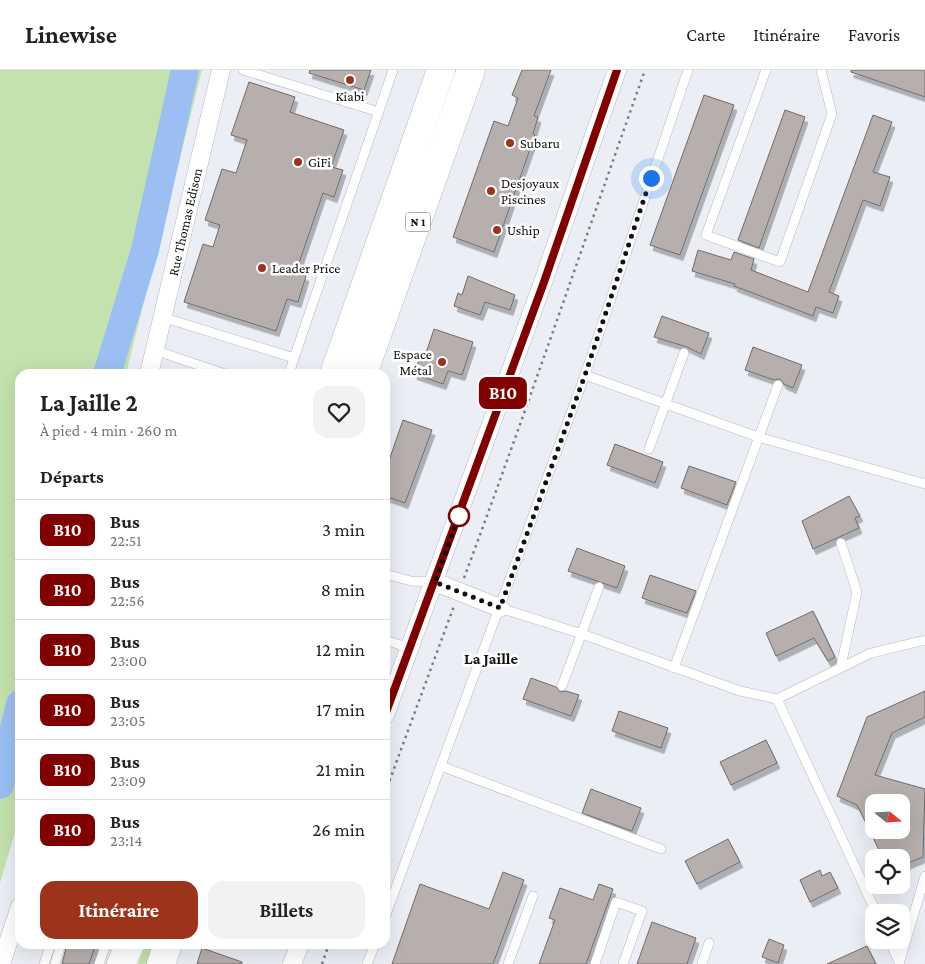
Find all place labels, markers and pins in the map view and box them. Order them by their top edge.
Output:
marker: Kiabi [344,74,356,86]
place label: Kiabi [335,88,365,104]
place label: Subaru [520,135,561,151]
marker: Subaru [504,137,516,149]
place label: GiFi [308,154,331,170]
marker: GiFi [292,156,304,168]
place label: Desjoyaux Piscines [501,175,560,207]
marker: Desjoyaux Piscines [485,185,497,197]
place label: Uship [507,222,540,238]
marker: Uship [491,224,503,236]
place label: Leader Price [272,260,340,276]
marker: Leader Price [256,262,268,274]
place label: Espace Métal [393,346,432,378]
marker: Espace Métal [436,356,448,368]
unlabelled marker [448,505,470,527]

